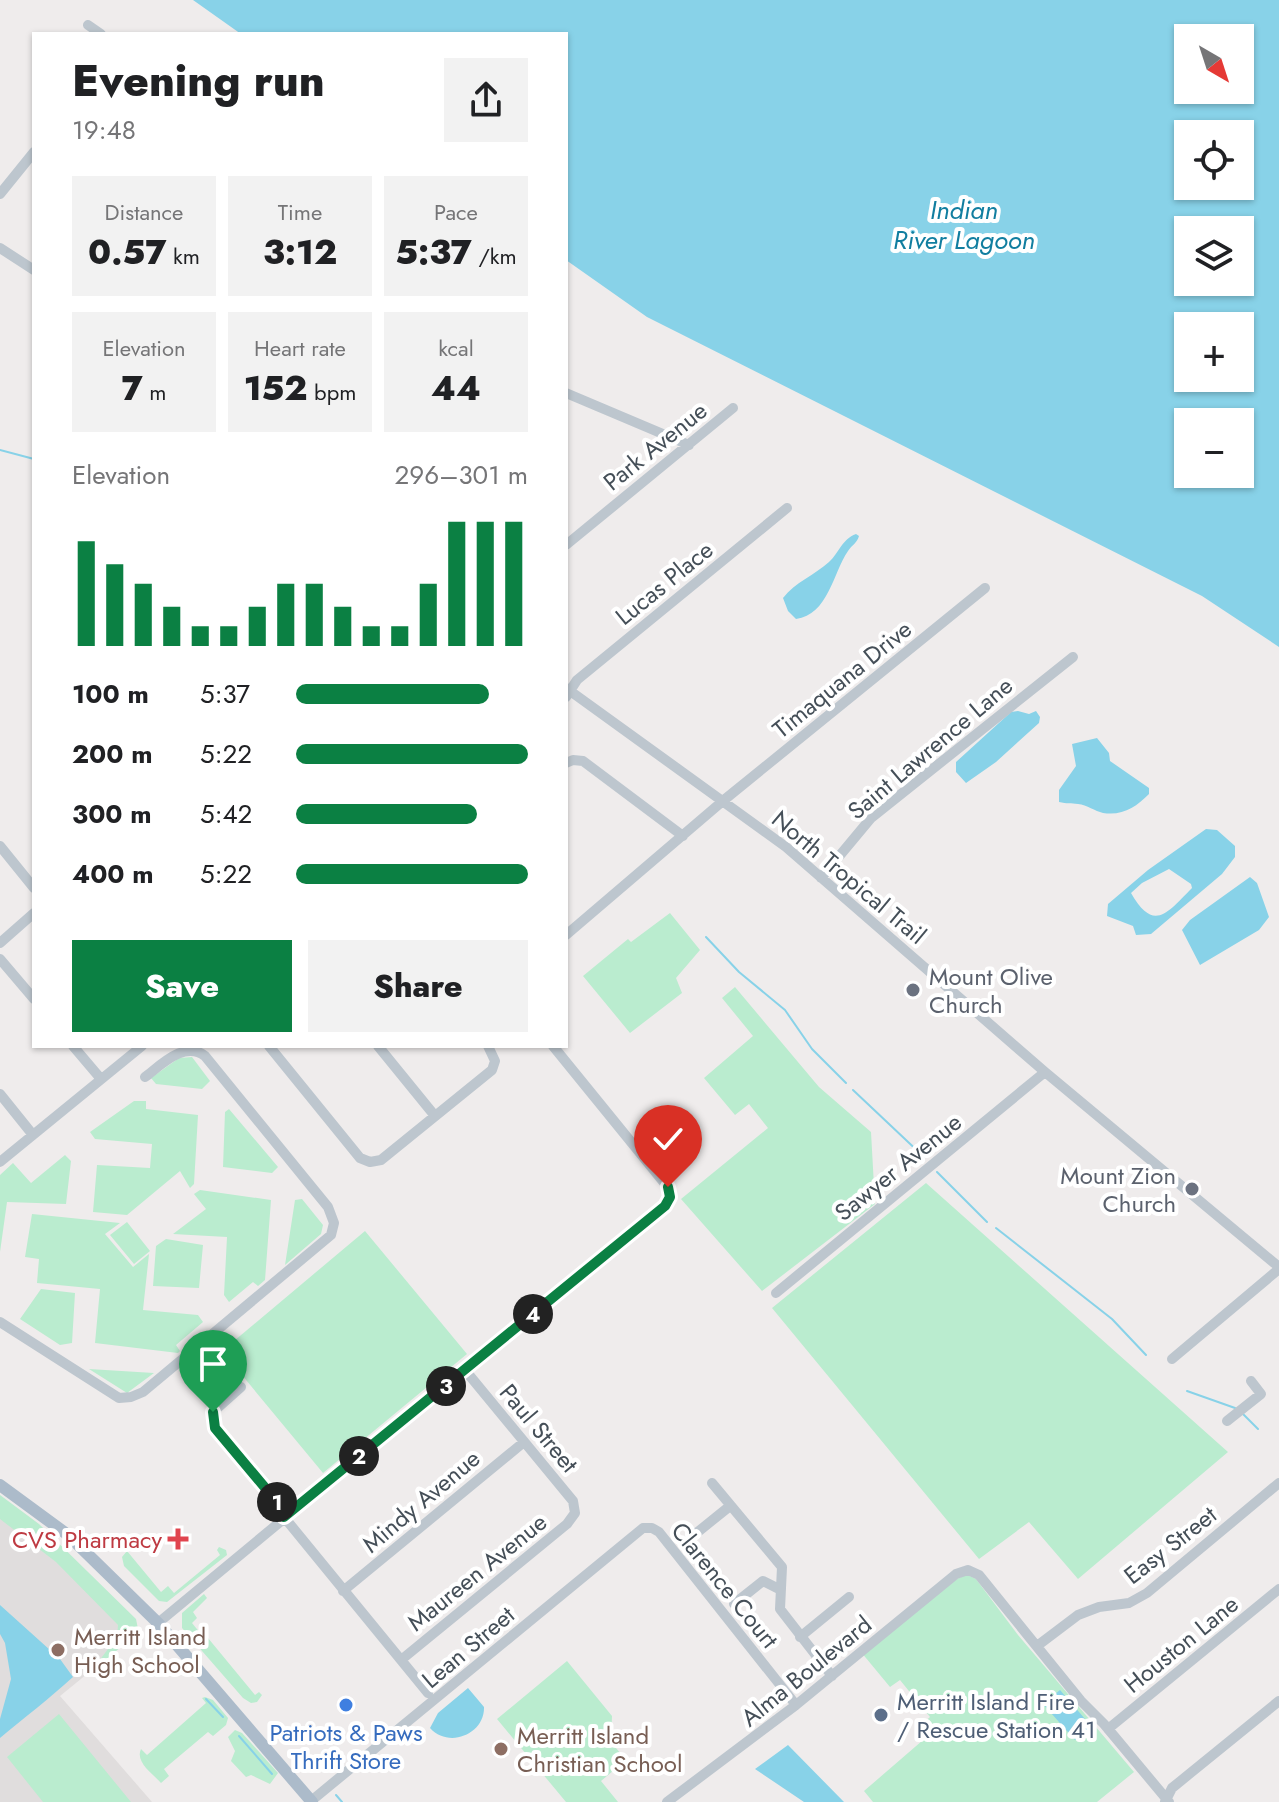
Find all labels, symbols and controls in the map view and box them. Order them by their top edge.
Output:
north arrow [1174,24,1254,104]
map controls [1174,24,1254,488]
text: Evening run [72,49,325,113]
button: share [444,58,528,142]
text: 19:48 [72,111,136,149]
button: locate [1174,120,1254,200]
water label: Indian River Lagoon [893,191,1035,259]
text: Distance [105,196,183,228]
text: Time [278,196,322,228]
text: Pace [434,196,478,228]
button: layers [1174,216,1254,296]
text: 0.57 [88,228,166,277]
text: 3:12 [263,228,337,277]
text: 5:37 [395,228,472,277]
text: km [166,240,200,272]
text: /km [472,240,517,272]
button: + [1174,312,1254,392]
text: Elevation [103,332,185,364]
text: Heart rate [254,332,346,364]
text: kcal [438,332,474,364]
text: 7 [121,364,143,413]
text: 152 [244,364,308,413]
text: 44 [431,364,481,413]
text: m [143,376,167,408]
text: bpm [308,376,356,408]
street label: Park Avenue [596,393,714,499]
button: − [1174,408,1254,488]
text: Elevation [72,456,170,494]
text: 296–301 m [394,456,528,494]
street label: Lucas Place [608,533,720,633]
street label: Timaquana Drive [765,612,919,746]
street label: Saint Lawrence Lane [840,668,1020,828]
text: 100 m [72,675,149,713]
text: 5:37 [200,675,250,713]
text: 200 m [72,735,153,773]
text: 5:22 [200,735,252,773]
text: 300 m [72,795,152,833]
text: 5:42 [200,795,252,833]
street label: North Tropical Trail [764,802,934,952]
text: 400 m [72,855,154,893]
text: 5:22 [200,855,252,893]
button: Save [72,940,292,1032]
button: Share [308,940,528,1032]
place label: Mount Olive Church [929,959,1053,1022]
marker: Mount Olive Church [904,981,922,999]
pin [634,1105,702,1187]
street label: Sawyer Avenue [827,1105,969,1229]
icon: check [646,1117,690,1161]
place label: Mount Zion Church [1060,1158,1176,1221]
marker: Mount Zion Church [1183,1180,1201,1198]
pin: 4 [513,1294,553,1334]
text: 4 [525,1298,541,1330]
pin [179,1330,247,1412]
icon: arrive [191,1342,235,1386]
pin: 3 [426,1366,466,1406]
text: 3 [439,1370,453,1402]
street label: Paul Street [491,1376,587,1480]
pin: 2 [339,1436,379,1476]
text: 2 [352,1440,366,1472]
street label: Mindy Avenue [354,1441,488,1561]
pin: 1 [257,1482,297,1522]
text: 1 [271,1486,283,1518]
street label: Easy Street [1116,1497,1224,1592]
street label: Maureen Avenue [400,1505,554,1639]
street label: Clarence Court [663,1514,787,1656]
place label: CVS Pharmacy [12,1522,162,1557]
marker: CVS Pharmacy [169,1530,187,1548]
street label: Houston Lane [1116,1587,1246,1701]
street label: Lean Street [414,1598,522,1696]
street label: Alma Boulevard [733,1607,879,1735]
place label: Merritt Island High School [74,1619,206,1682]
marker: Merritt Island High School [49,1641,67,1659]
place label: Merritt Island Fire / Rescue Station 41 [897,1684,1096,1747]
marker: Patriots & Paws Thrift Store [337,1696,355,1714]
marker: Merritt Island Fire / Rescue Station 41 [872,1706,890,1724]
place label: Patriots & Paws Thrift Store [269,1715,423,1778]
place label: Merritt Island Christian School [517,1718,682,1781]
marker: Merritt Island Christian School [492,1740,510,1758]

